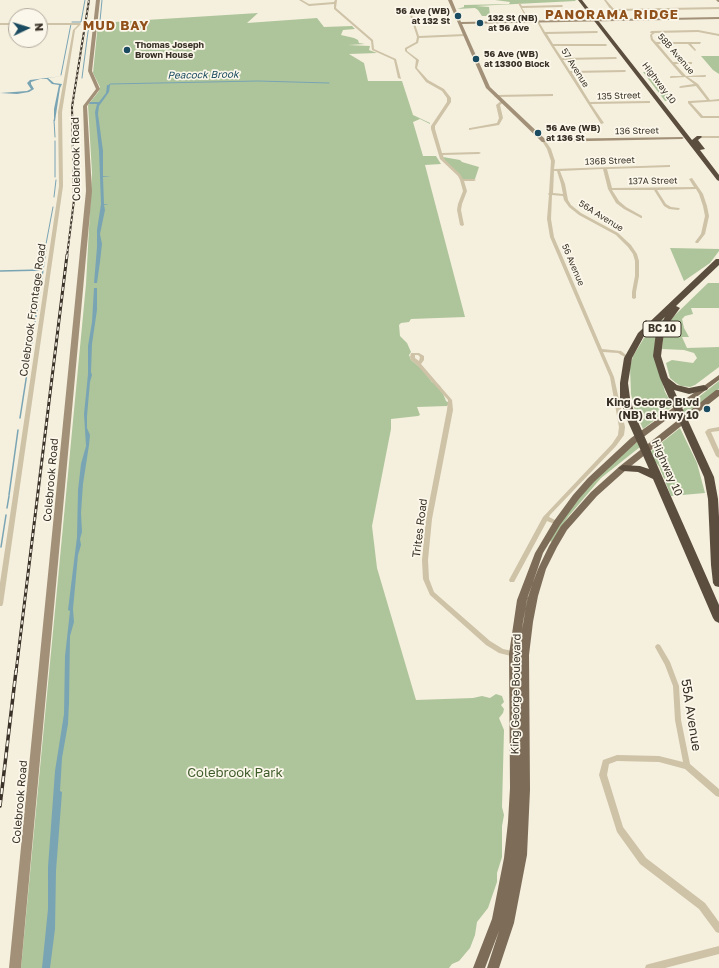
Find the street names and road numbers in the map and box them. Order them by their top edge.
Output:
street label: 58B Avenue [655,31,697,77]
street label: 57 Avenue [559,46,591,90]
street label: Highway 10 [640,60,678,106]
street label: 135 Street [597,90,641,102]
street label: Colebrook Road [69,117,83,201]
street label: 136 Street [615,125,659,137]
street label: 136B Street [585,155,635,167]
street label: 137A Street [628,175,678,187]
street label: 56A Avenue [577,198,625,234]
street label: 56 Avenue [559,242,587,288]
street label: Colebrook Frontage Road [17,243,49,377]
road number: BC 10 [643,321,681,337]
street label: Colebrook Road [41,438,61,522]
street label: Highway 10 [649,438,685,498]
street label: Trites Road [410,498,430,558]
street label: King George Boulevard [508,633,524,755]
street label: 55A Avenue [678,678,704,752]
street label: Colebrook Road [10,760,30,844]

